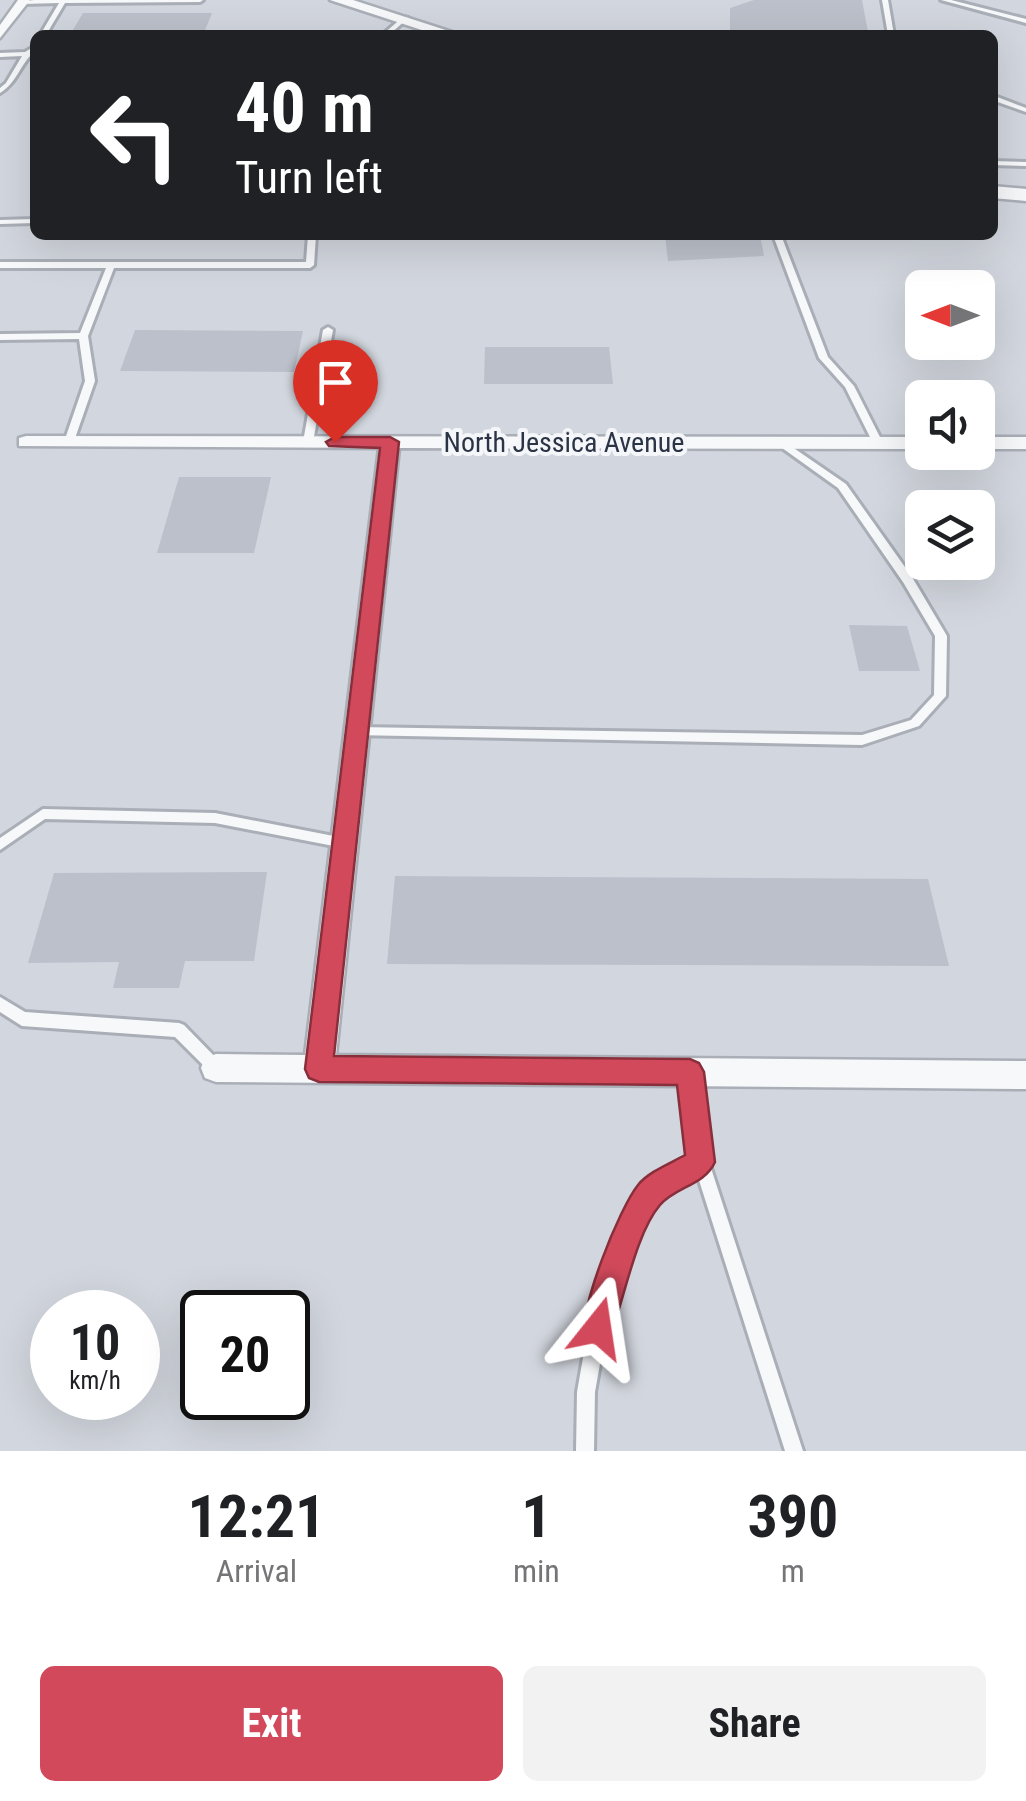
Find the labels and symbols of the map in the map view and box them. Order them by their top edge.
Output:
north arrow [905,270,995,360]
pin [293,340,378,443]
street label: North Jessica Avenue [444,426,684,459]
position arrow [546,1276,650,1380]
speed limit sign: 20 [180,1290,310,1420]

